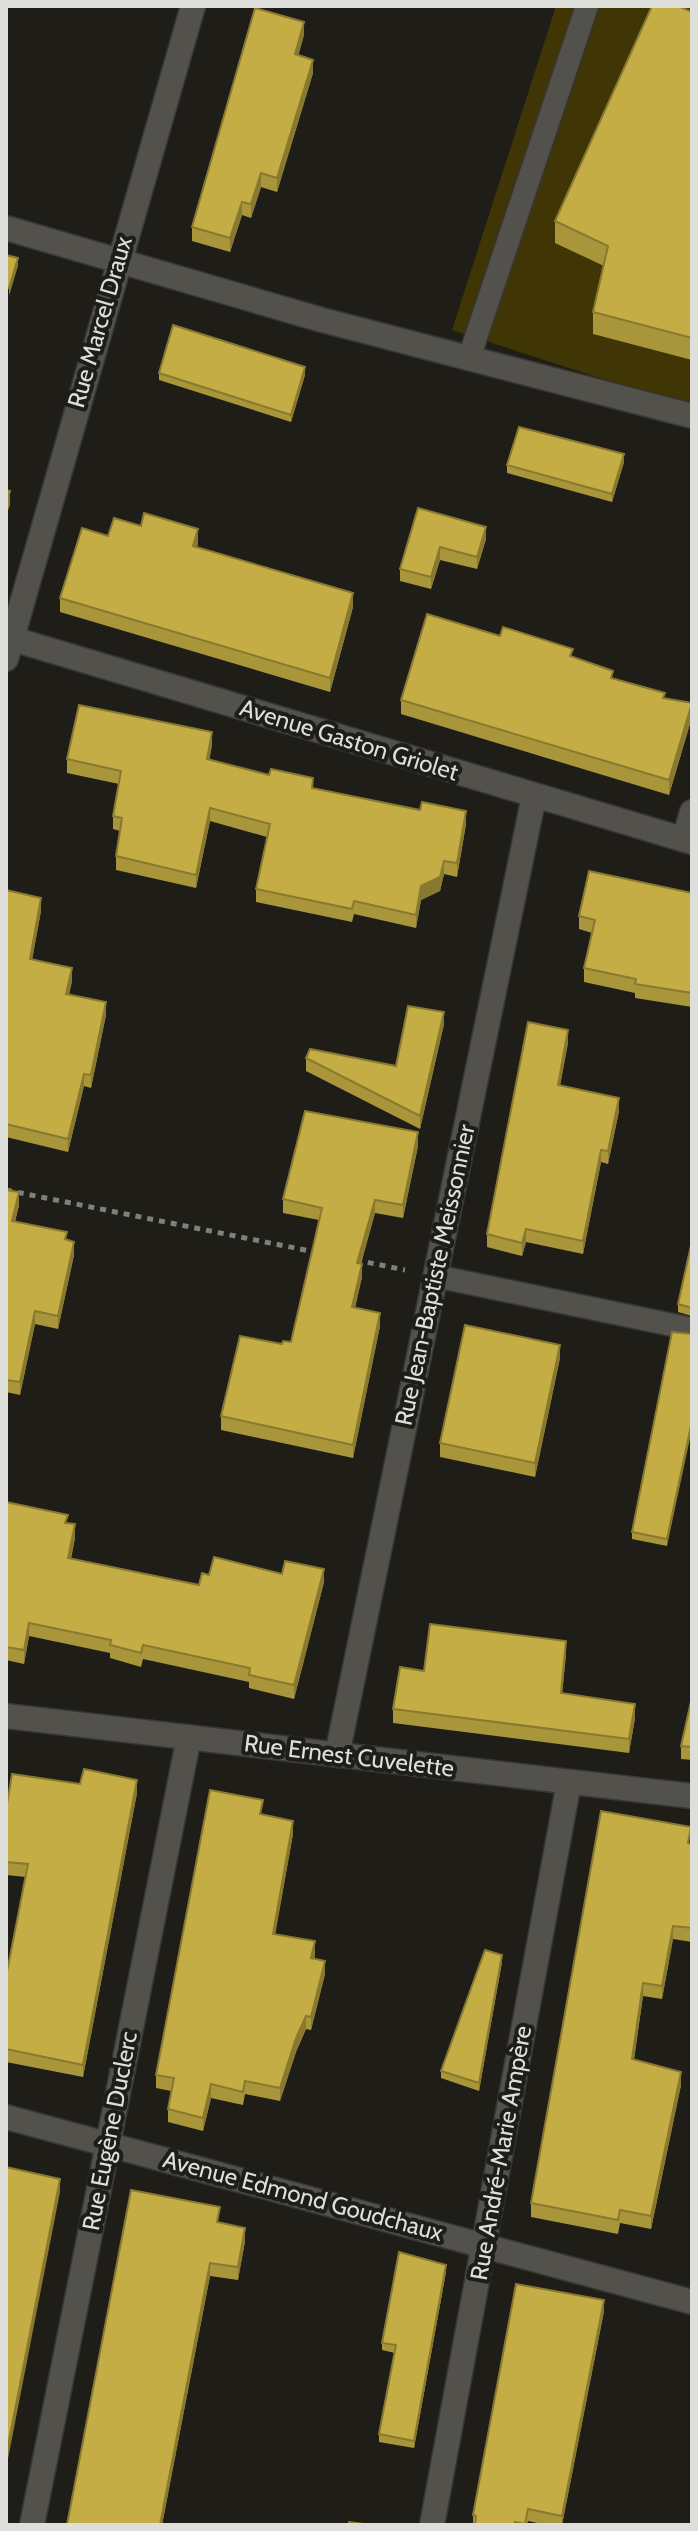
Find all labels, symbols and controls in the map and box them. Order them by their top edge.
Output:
street label: Rue Marcel Draux [61,232,138,411]
street label: Avenue Gaston Griolet [236,692,462,787]
street label: Rue Jean-Baptiste Meissonnier [388,1121,481,1428]
street label: Rue Ernest Cuvelette [242,1728,456,1783]
street label: Rue André-Marie Ampère [464,2023,537,2282]
street label: Rue Eugène Duclerc [76,2029,143,2233]
street label: Avenue Edmond Goudchaux [160,2144,447,2247]

